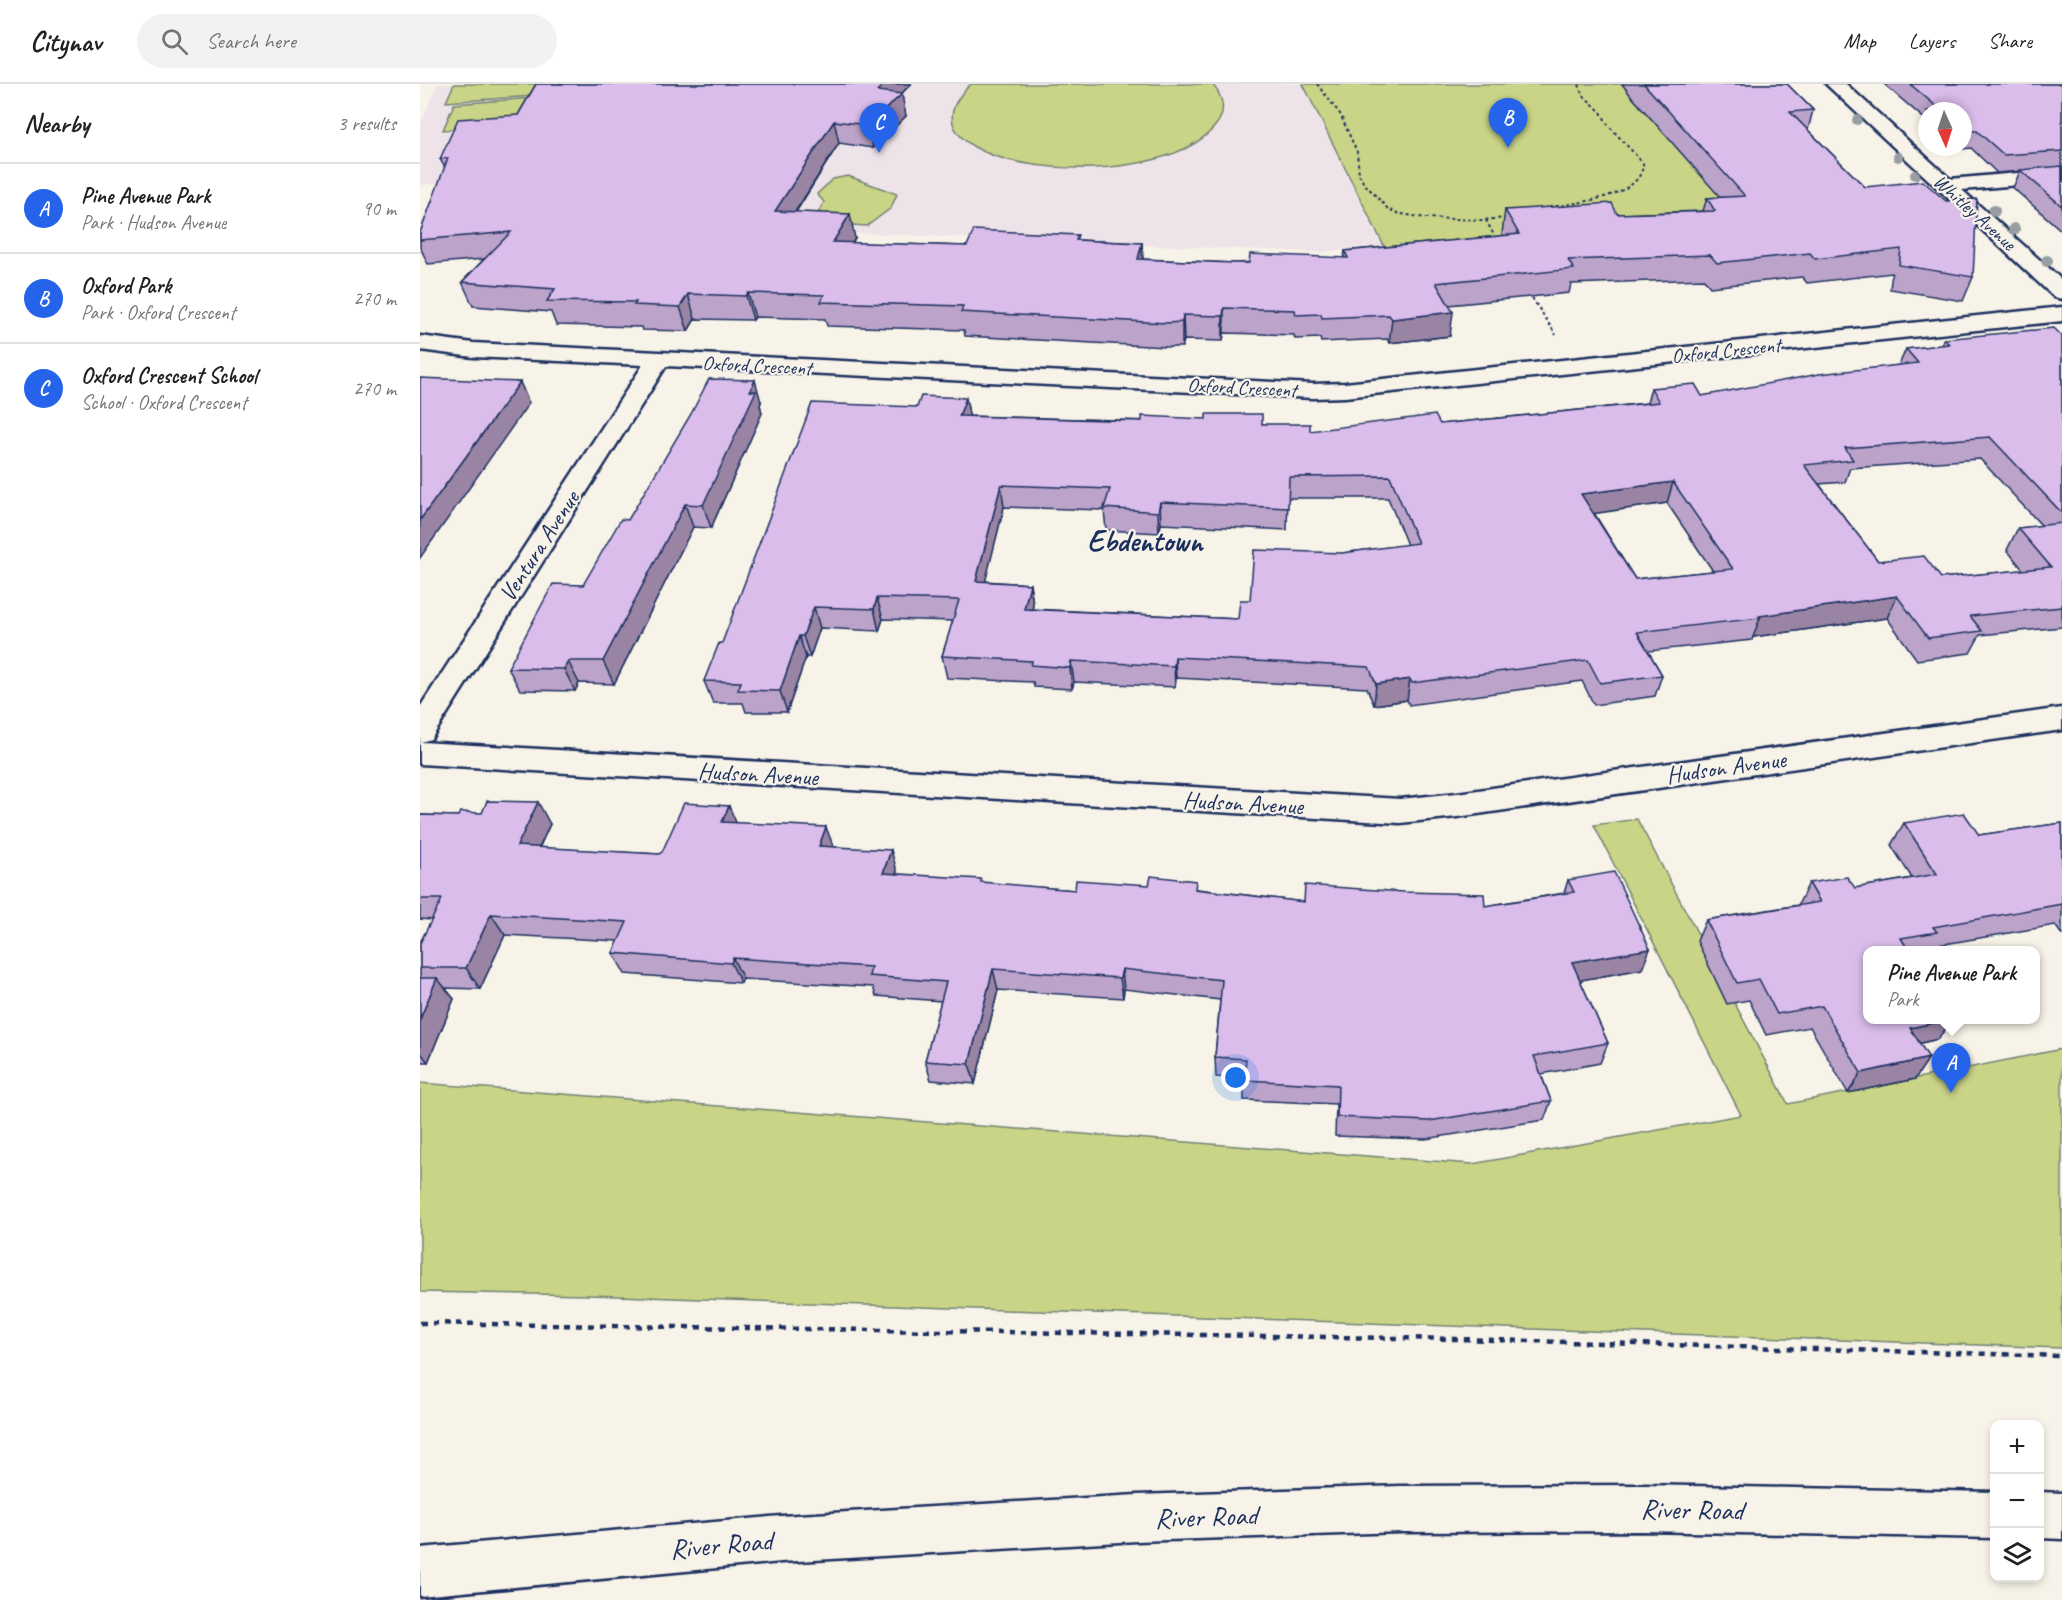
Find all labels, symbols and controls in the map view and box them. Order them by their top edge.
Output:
search box [137,14,557,68]
text: Citynav [30,24,101,59]
icon: search [158,25,191,58]
text: Search here [206,27,296,55]
text: Map [1843,28,1876,54]
text: Layers [1909,28,1955,54]
text: Share [1988,28,2032,54]
pin: B [1488,98,1528,148]
north arrow [1918,102,1972,156]
pin: C [860,104,898,153]
text: Nearby [24,107,89,140]
text: 3 results [337,111,396,136]
street label: Whitley Avenue [1928,169,2022,257]
text: Pine Avenue Park [81,182,210,210]
text: A [38,196,49,221]
text: 90 m [362,196,396,221]
text: Park · Hudson Avenue [81,210,226,235]
text: Oxford Park [81,272,171,300]
text: B [38,286,49,311]
text: 270 m [353,286,396,311]
text: Park · Oxford Crescent [81,300,235,325]
street label: Oxford Crescent [1670,332,1785,369]
street label: Oxford Crescent [702,350,816,381]
text: Oxford Crescent School [81,362,257,390]
street label: Oxford Crescent [1187,372,1301,403]
text: C [39,376,48,401]
text: 270 m [353,376,396,401]
text: School · Oxford Crescent [81,390,247,415]
street label: Ventura Avenue [492,483,587,607]
district label: Ebdentown [1087,522,1205,560]
street label: Hudson Avenue [1664,743,1790,790]
street label: Hudson Avenue [697,756,821,792]
street label: Hudson Avenue [1182,785,1306,821]
popup [1863,946,2040,1024]
text: Pine Avenue Park [1887,959,2016,987]
text: Park [1887,987,1919,1012]
pin: A [1932,1044,1970,1093]
your location [1221,1063,1250,1092]
map controls [1990,1420,2044,1582]
button: + [1990,1420,2044,1474]
button: − [1990,1474,2044,1528]
street label: River Road [1640,1491,1748,1528]
street label: River Road [1154,1497,1262,1536]
street label: River Road [668,1522,778,1566]
button: layers [1990,1528,2044,1582]

